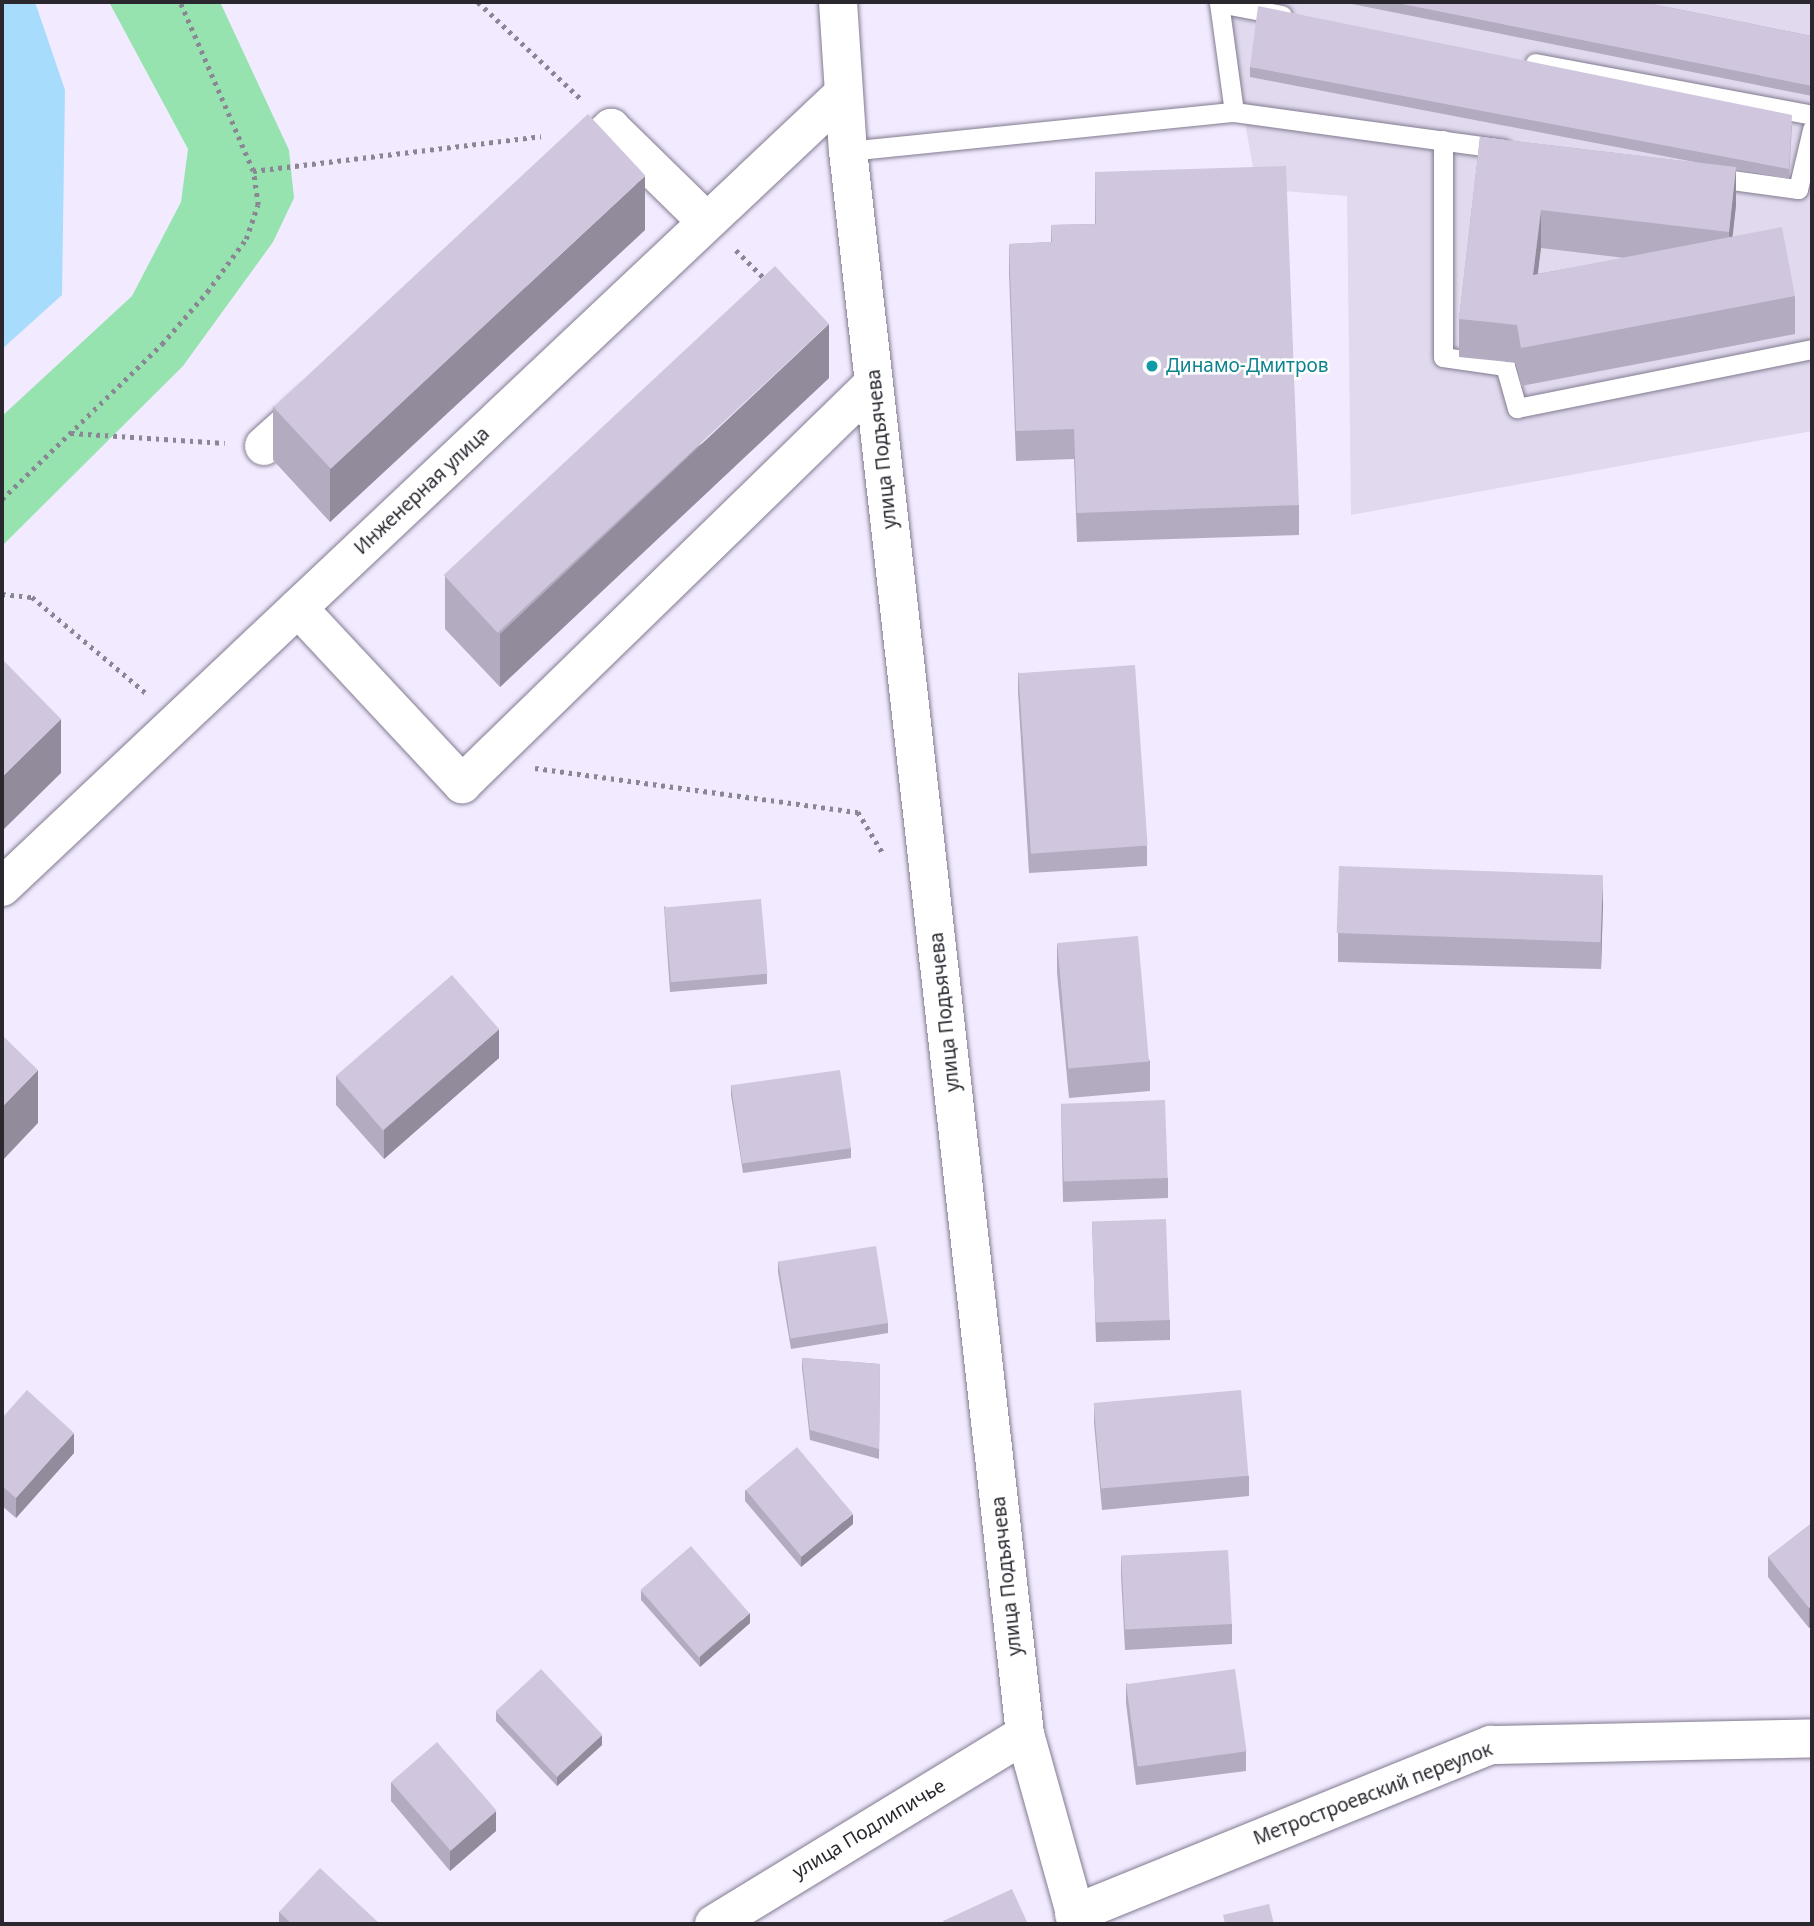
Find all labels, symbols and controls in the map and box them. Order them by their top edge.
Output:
place label: Динамо-Дмитров [1166,355,1329,377]
marker: Динамо-Дмитров [1144,358,1160,374]
street label: улица Подъячева [862,368,902,530]
street label: Инженерная улица [350,423,494,559]
street label: улица Подъячева [925,931,965,1093]
street label: улица Подъячева [987,1495,1027,1657]
street label: Метростроевский переулок [1250,1738,1496,1850]
street label: улица Подлипичье [789,1774,949,1884]

